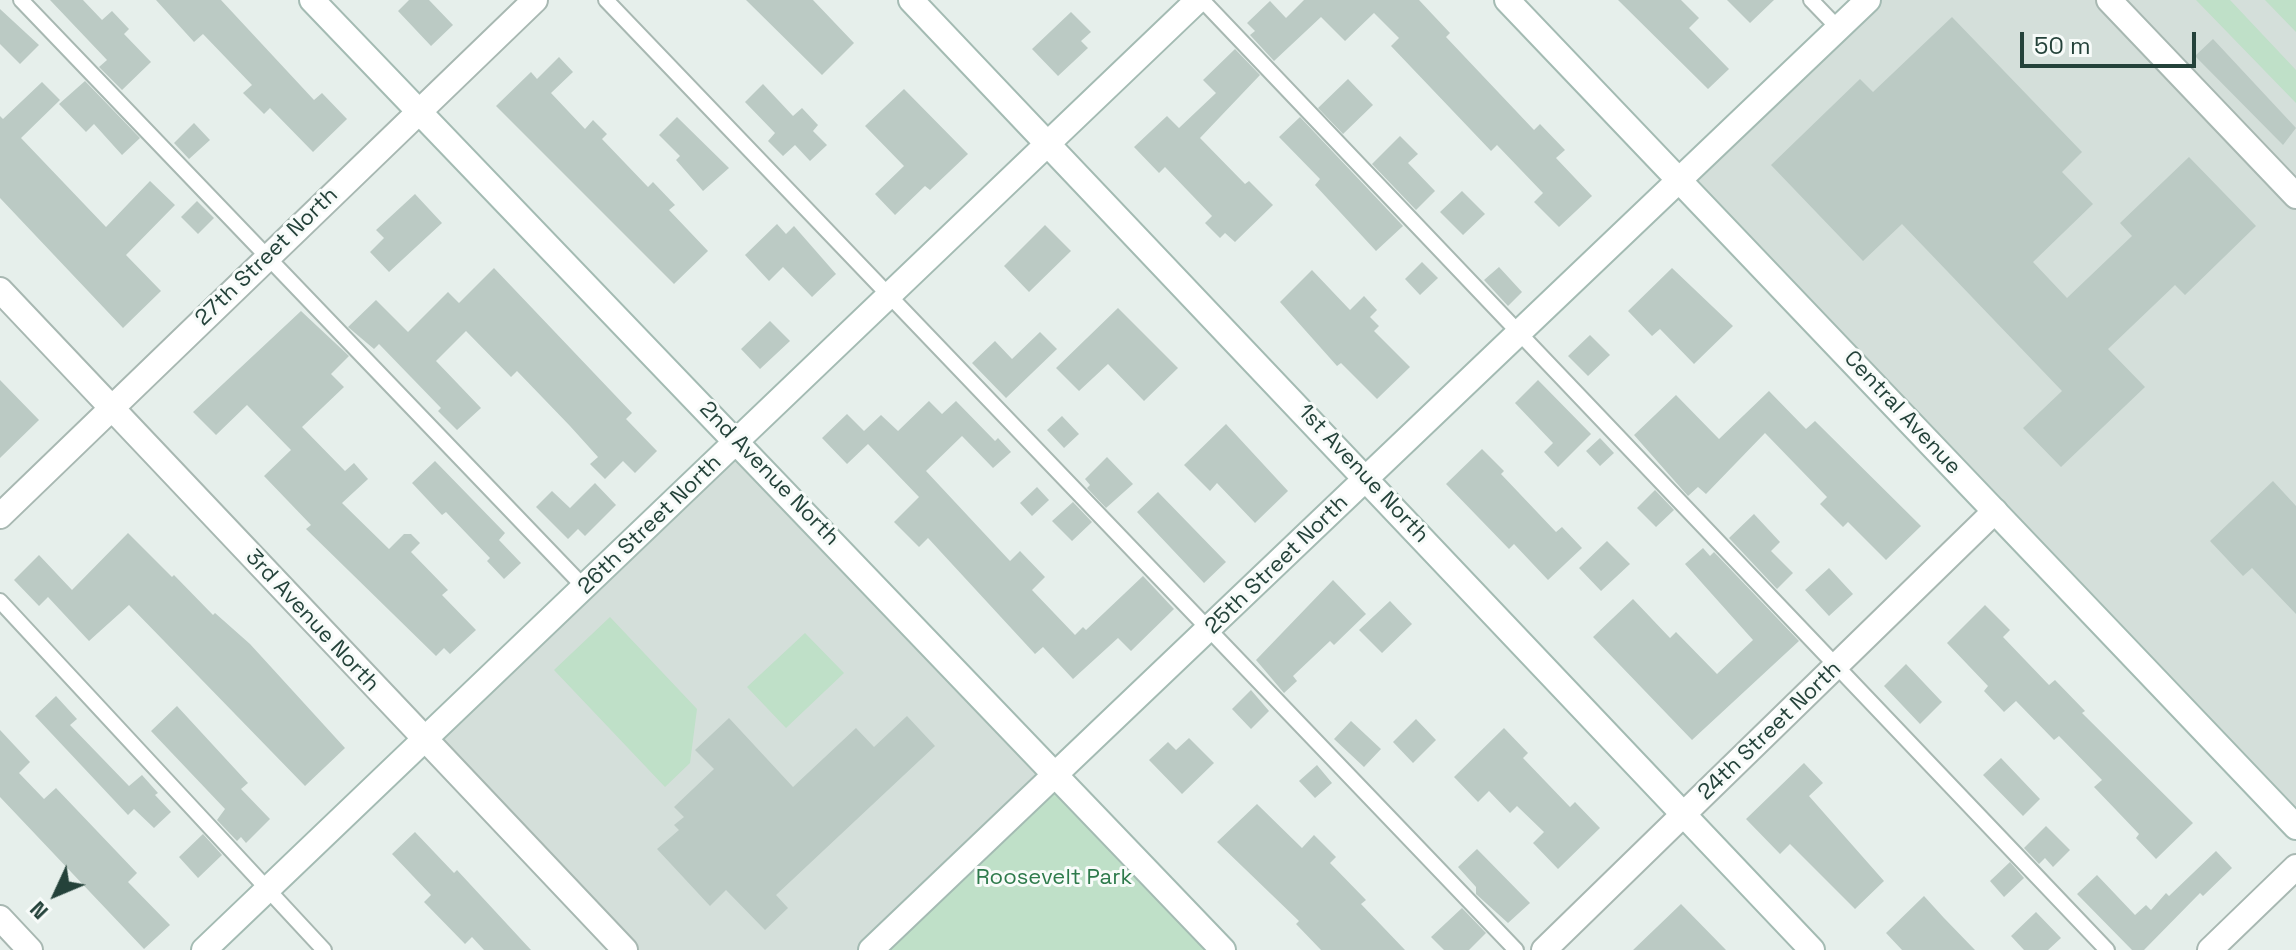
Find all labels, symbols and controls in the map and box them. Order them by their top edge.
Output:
scale bar [2024,16,2200,66]
text: 50 m [2034,30,2091,61]
street label: 27th Street North [190,182,344,332]
street label: Central Avenue [1838,346,1966,480]
street label: 2nd Avenue North [694,396,844,552]
street label: 1st Avenue North [1292,399,1434,549]
street label: 26th Street North [573,450,727,600]
street label: 25th Street North [1200,490,1354,640]
street label: 3rd Avenue North [239,545,385,697]
street label: 24th Street North [1693,656,1847,806]
north arrow [16,854,96,934]
park label: Roosevelt Park [976,865,1132,891]
text: N [24,896,54,926]

